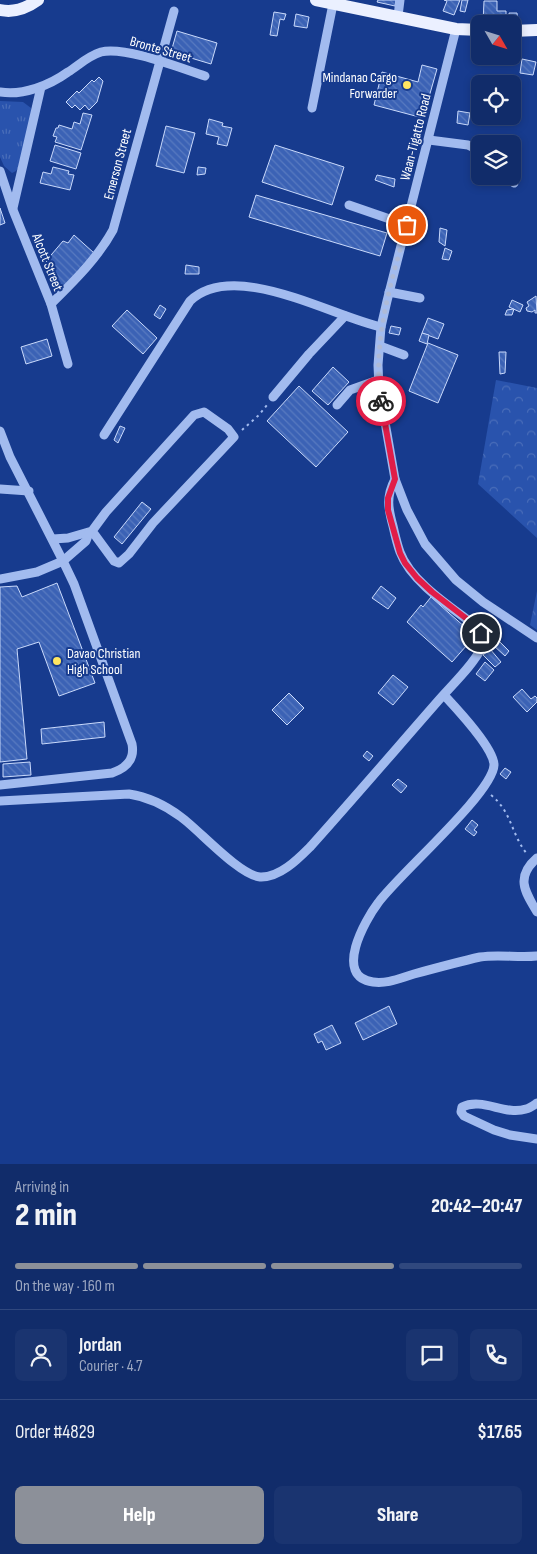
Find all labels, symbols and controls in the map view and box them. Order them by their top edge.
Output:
north arrow [471,15,521,65]
map controls [471,15,521,185]
street label: Bronte Street [128,33,194,66]
place label: Mindanao Cargo Forwarder [323,69,397,102]
button: locate [471,75,521,125]
marker: Mindanao Cargo Forwarder [401,79,413,91]
street label: Waan-Tigatto Road [396,92,435,182]
street label: Emerson Street [100,127,135,201]
button: layers [471,135,521,185]
pin [386,204,428,246]
icon: bag [393,211,421,239]
street label: Alcott Street [28,230,67,293]
courier [356,376,406,426]
icon: bike [367,387,395,415]
pin [460,612,502,654]
icon: home [467,619,495,647]
place label: Davao Christian High School [67,645,140,678]
marker: Davao Christian High School [51,655,63,667]
text: Arriving in [15,1178,69,1197]
text: 20:42–20:47 [431,1195,522,1218]
text: 2 min [15,1196,77,1235]
text: On the way · 160 m [15,1277,115,1296]
button: person [15,1329,67,1381]
button: chat [406,1329,458,1381]
button: phone [470,1329,522,1381]
text: Jordan [79,1334,122,1357]
text: Courier · 4.7 [79,1357,142,1376]
text: Order #4829 [15,1421,95,1444]
text: $17.65 [477,1421,522,1444]
button: Help [15,1486,264,1544]
button: Share [274,1486,522,1544]

